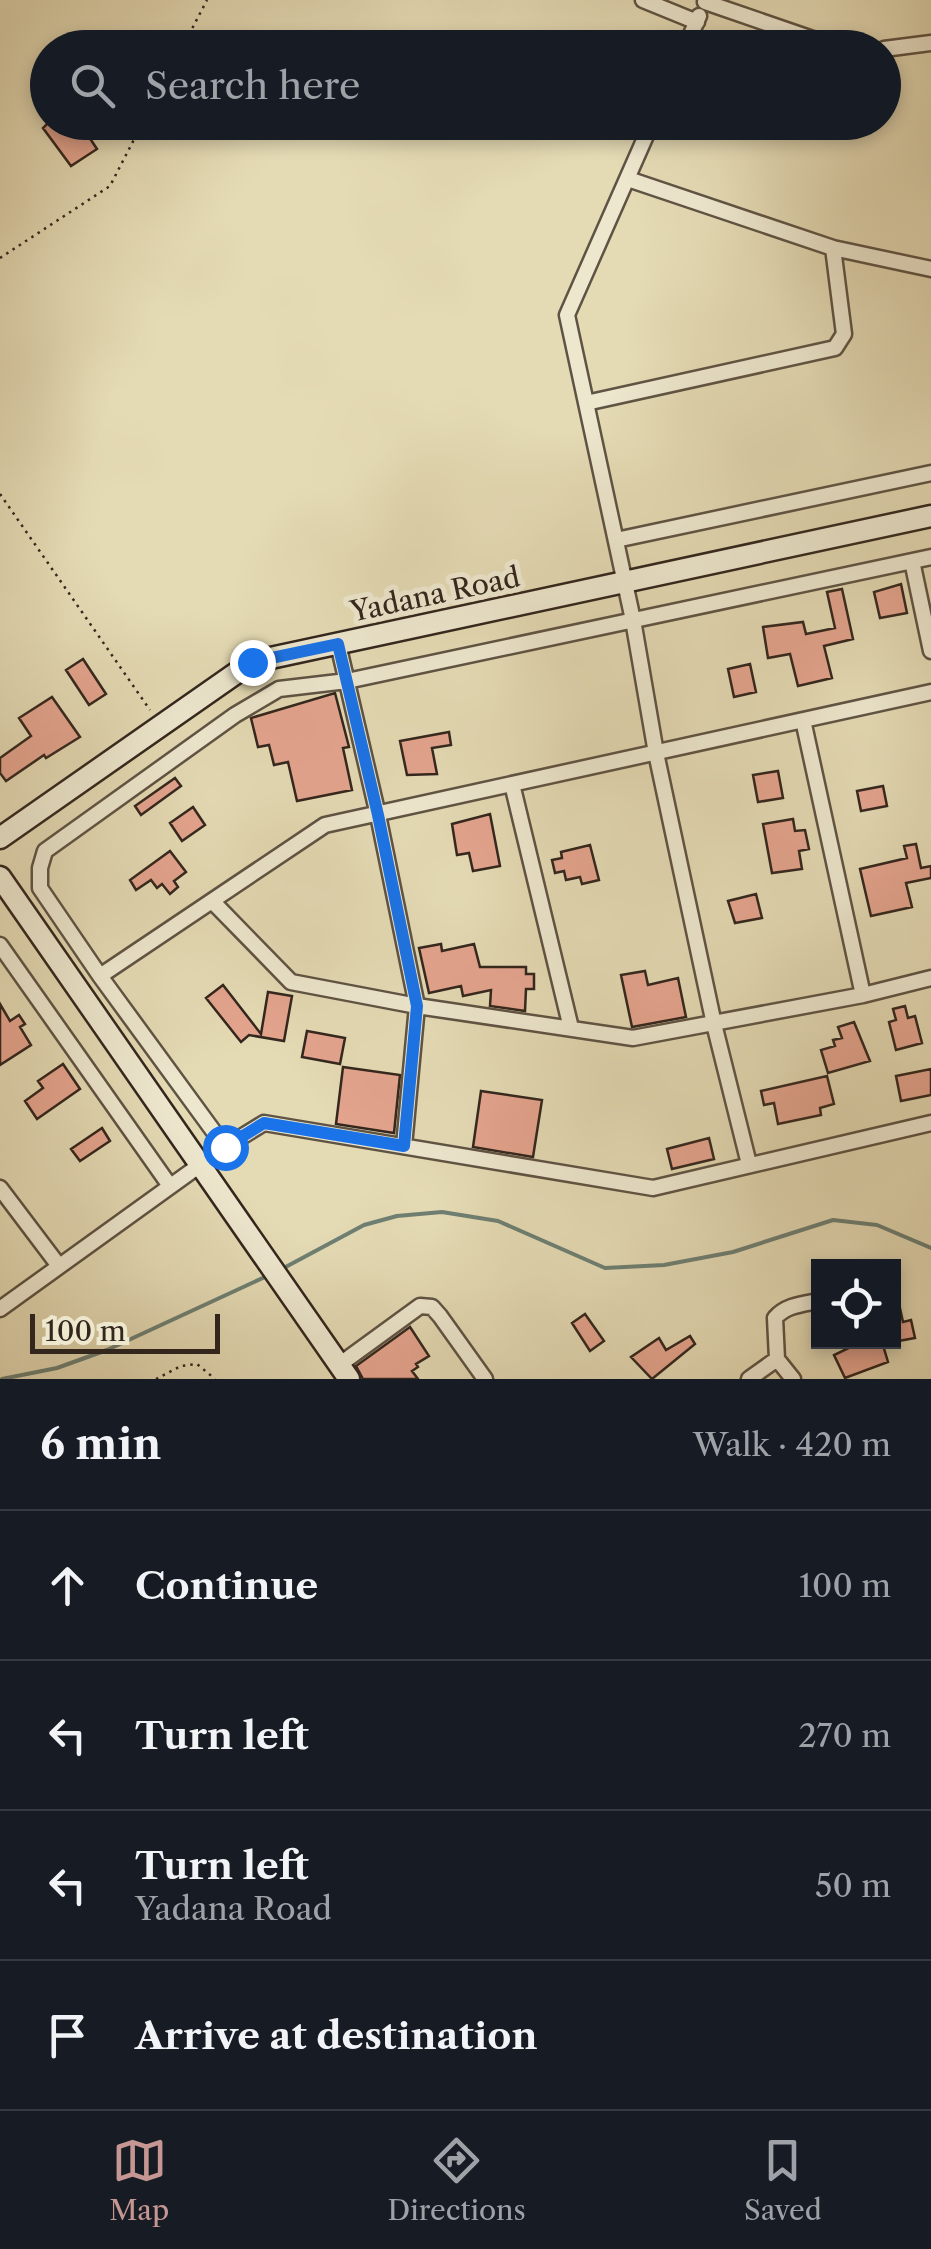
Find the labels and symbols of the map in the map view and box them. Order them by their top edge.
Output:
street label: Yadana Road [346,559,523,629]
route end [230,640,276,686]
route start [203,1125,249,1171]
scale bar [30,1309,220,1354]

